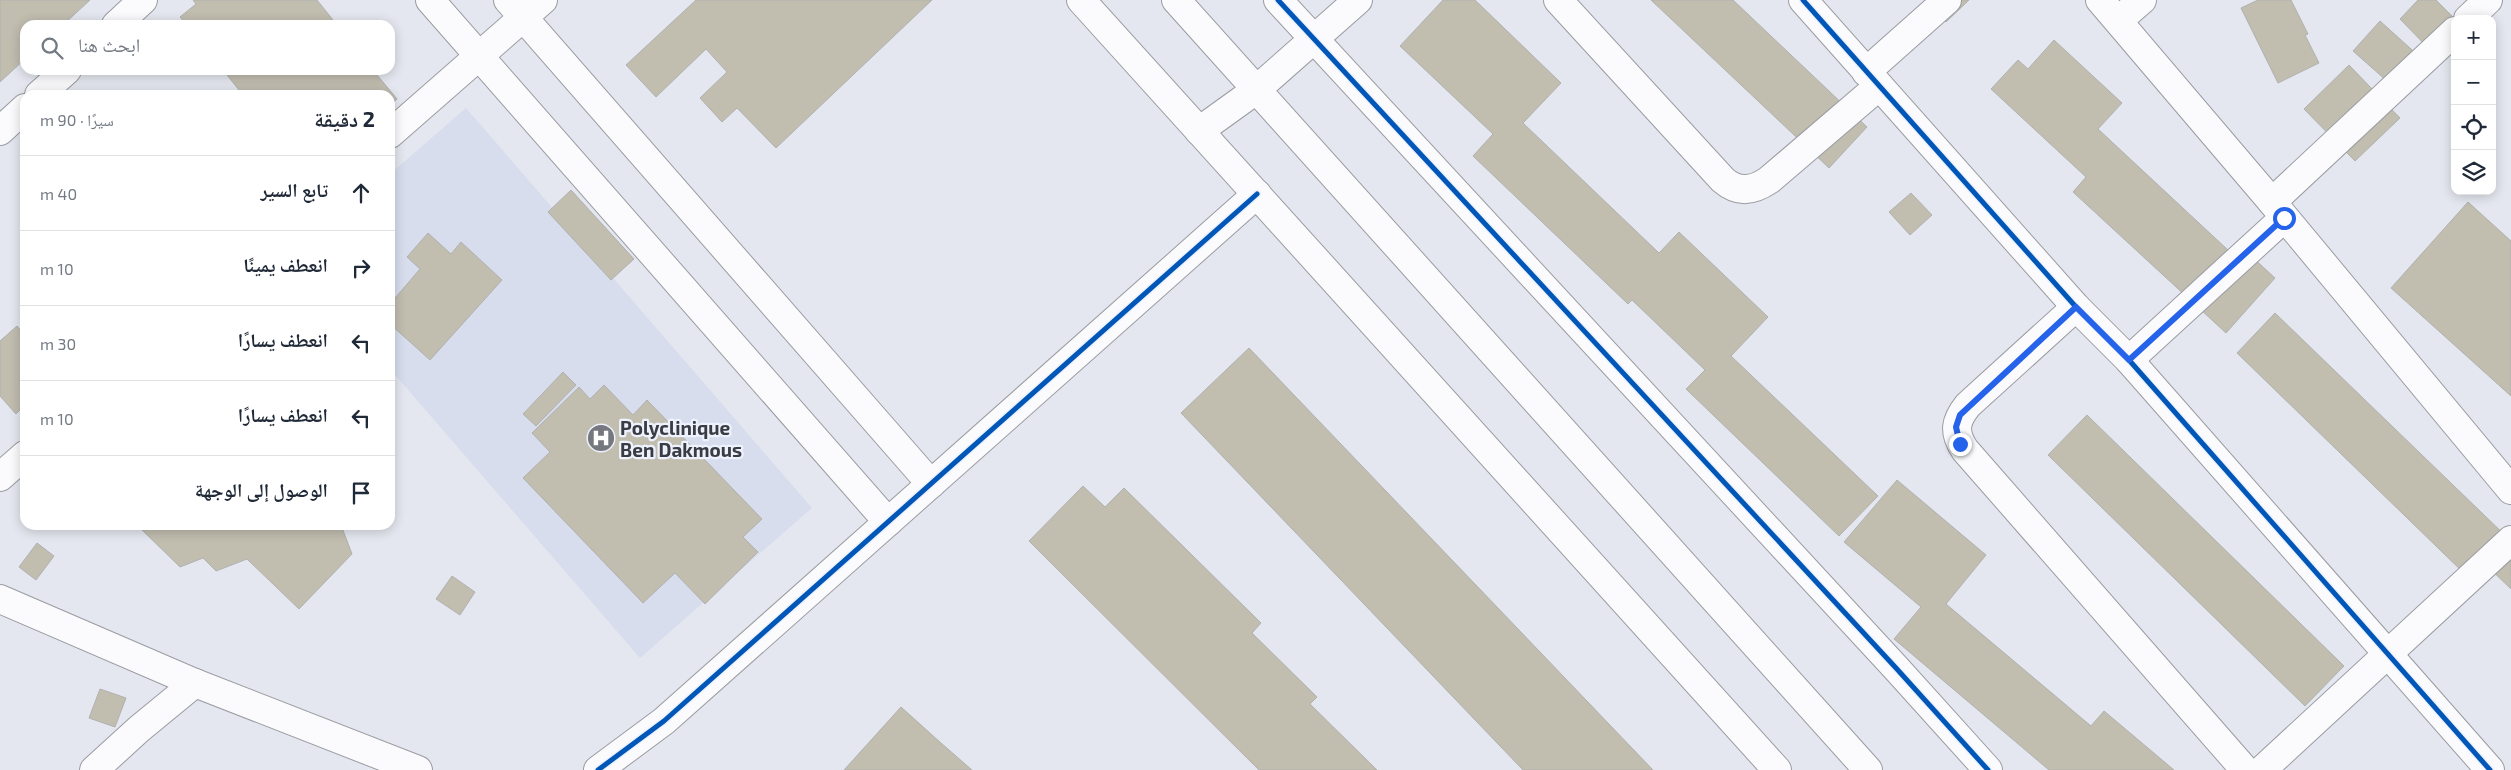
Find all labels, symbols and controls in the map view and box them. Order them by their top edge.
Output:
map controls [2451,15,2496,195]
button: + [2451,15,2496,60]
search box [20,20,395,75]
text: ابحث هنا [78,33,140,56]
icon: search [38,34,66,62]
button: − [2451,60,2496,105]
button: locate [2451,105,2496,150]
text: 2 دقيقة [314,106,375,131]
text: سيرًا · 90 m [40,110,114,129]
button: layers [2451,150,2496,195]
text: تابع السير [261,178,328,201]
icon: ahead [347,179,375,207]
text: 40 m [40,184,77,203]
route start [2273,207,2296,230]
text: انعطف يمينًا [243,253,328,276]
icon: right [347,254,375,282]
text: 10 m [40,259,74,278]
text: انعطف يسارًا [238,328,328,351]
icon: left [347,329,375,357]
text: 30 m [40,334,76,353]
text: انعطف يسارًا [238,403,328,426]
icon: left [347,404,375,432]
text: 10 m [40,409,74,428]
place label: Polyclinique Ben Dakmous [620,416,742,461]
hospital icon: Polyclinique Ben Dakmous [586,423,616,453]
route end [1949,433,1972,456]
text: الوصول إلى الوجهة [195,478,328,501]
icon: arrive [347,479,375,507]

